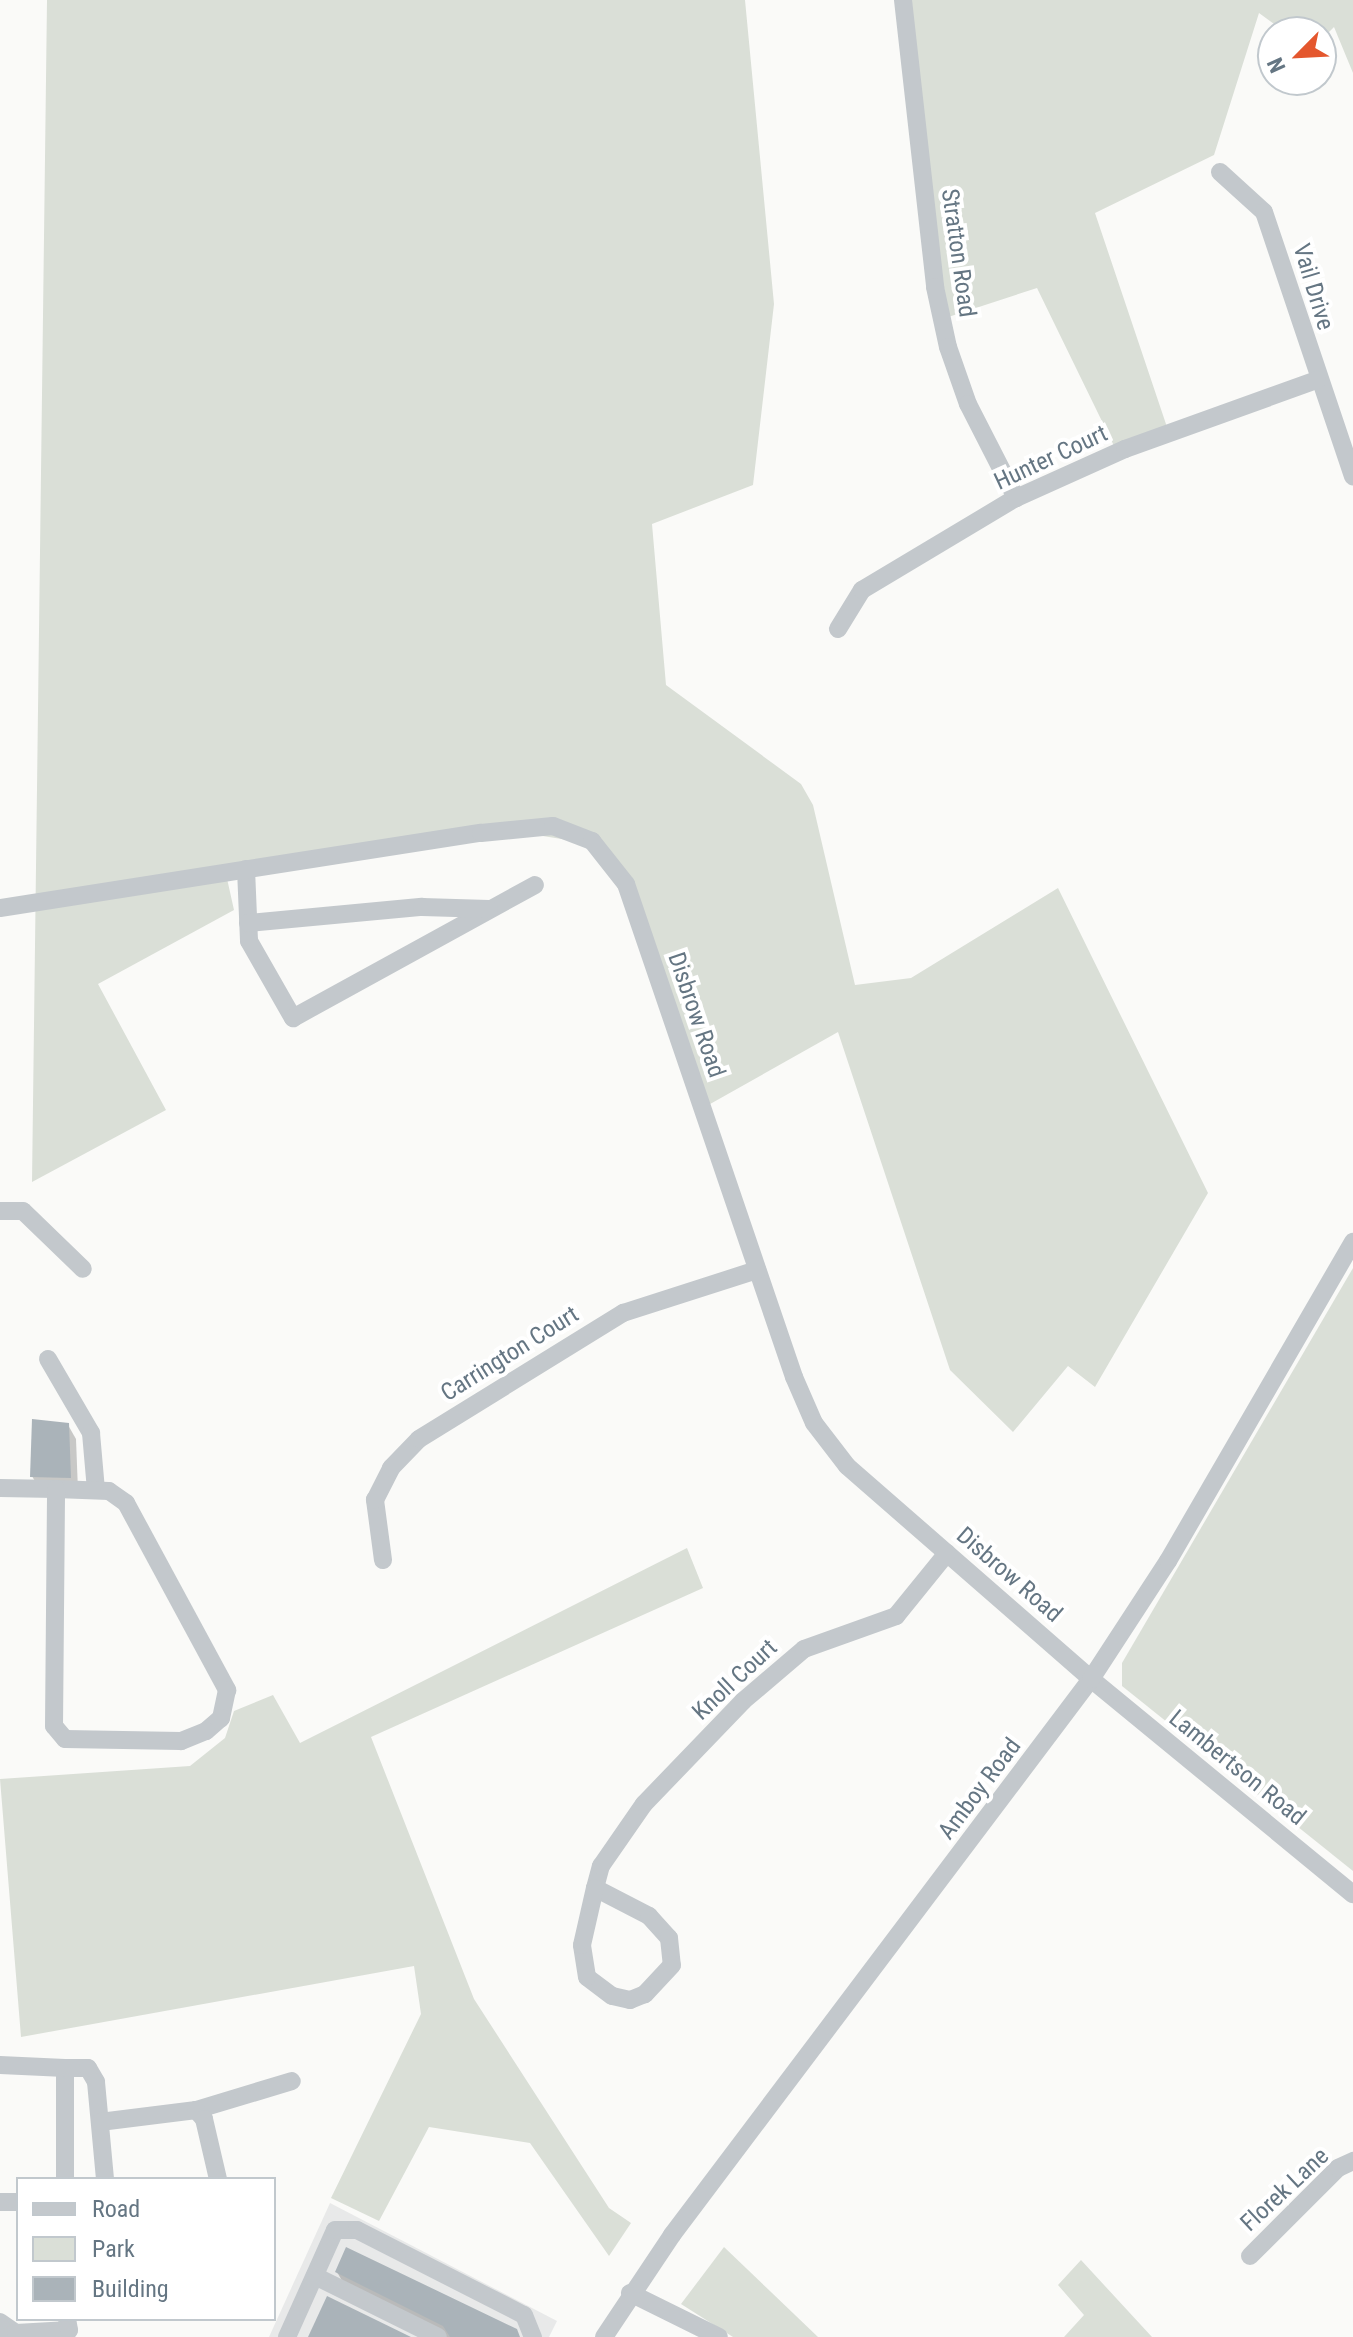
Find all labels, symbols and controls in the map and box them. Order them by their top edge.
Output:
north arrow [1257,16,1337,96]
text: N [1262,54,1291,76]
street label: Stratton Road [935,187,981,319]
street label: Vail Drive [1286,240,1340,334]
street label: Hunter Court [990,419,1112,497]
street label: Disbrow Road [661,949,731,1081]
street label: Carrington Court [436,1300,584,1408]
street label: Disbrow Road [950,1521,1068,1629]
street label: Knoll Court [687,1634,783,1726]
street label: Lambertson Road [1163,1704,1311,1832]
street label: Amboy Road [933,1733,1027,1845]
street label: Florek Lane [1235,2142,1335,2238]
legend [16,2177,276,2321]
text: Road [92,2195,140,2223]
text: Park [92,2235,135,2263]
text: Building [92,2275,169,2303]

